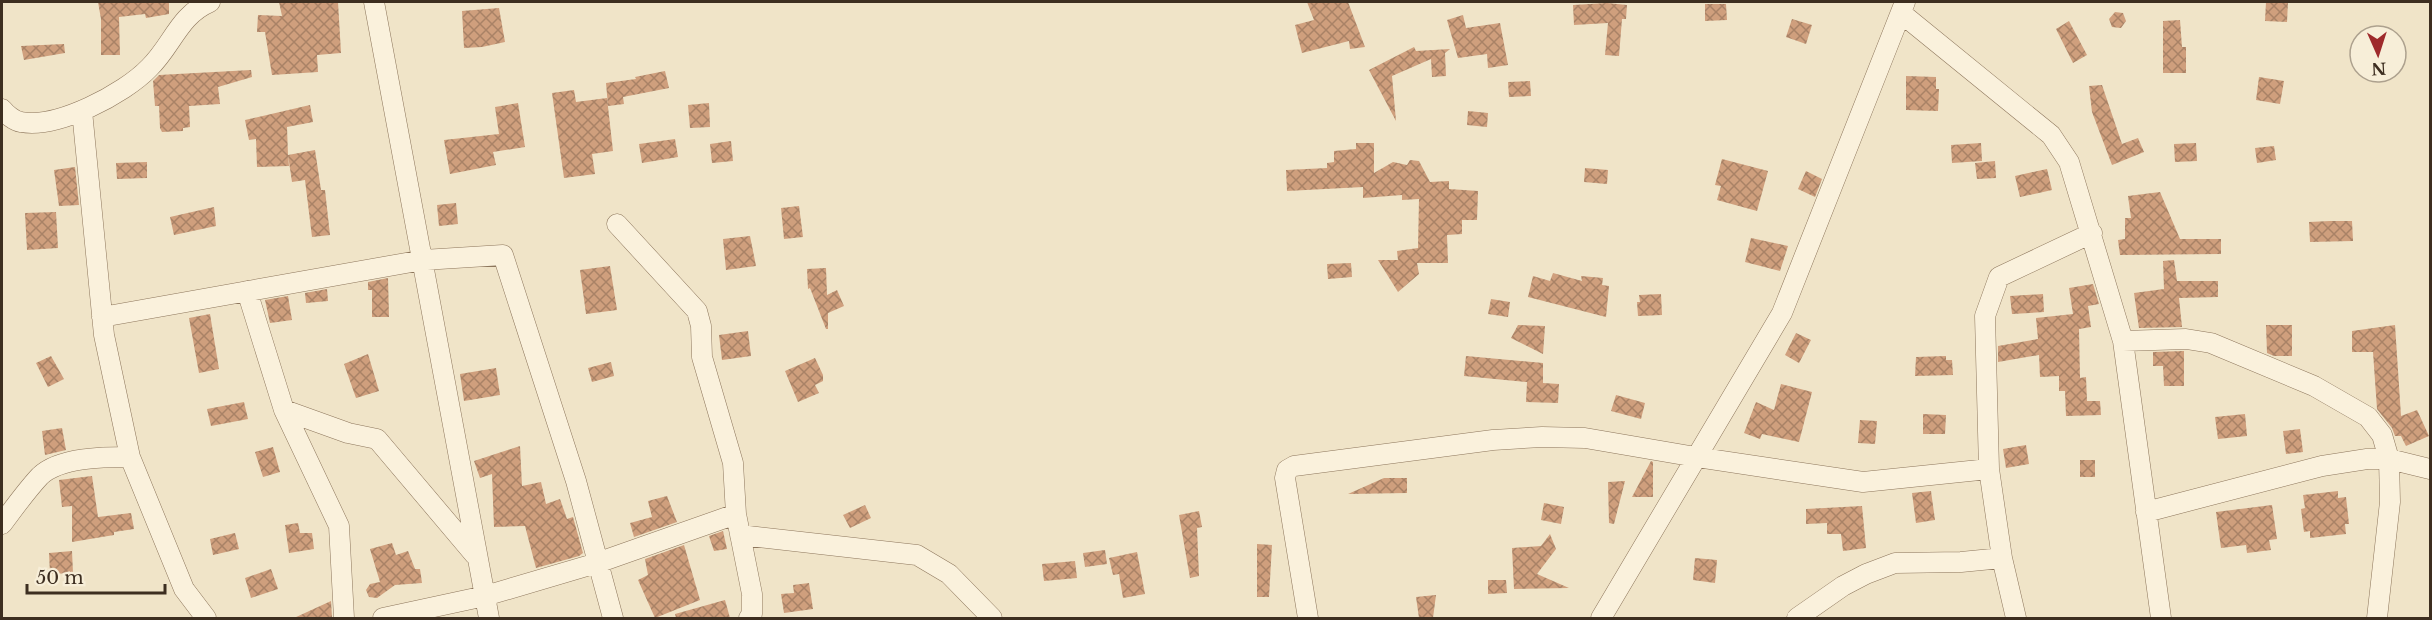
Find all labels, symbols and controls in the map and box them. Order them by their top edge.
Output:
north arrow [2348,24,2408,84]
text: N [2371,59,2387,79]
scale bar [27,557,165,595]
text: 50 m [36,567,84,589]

